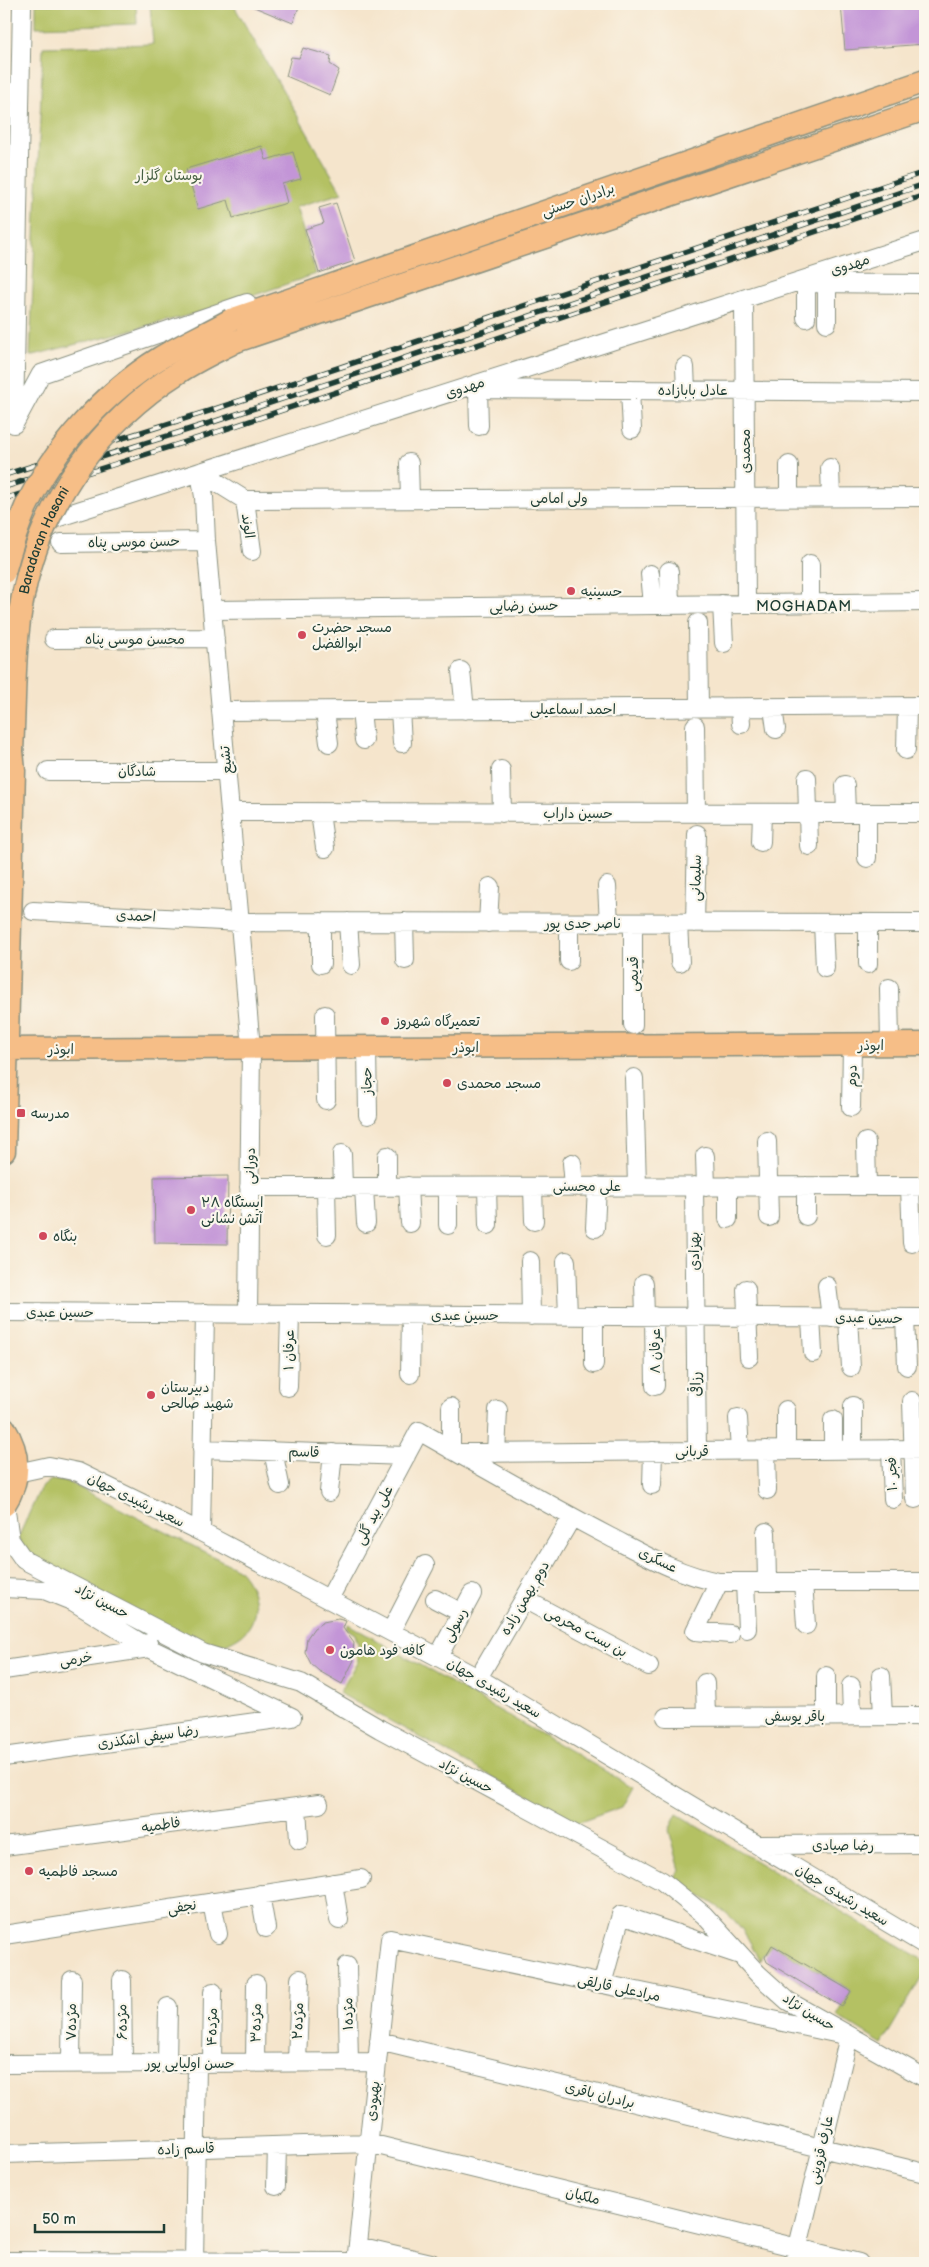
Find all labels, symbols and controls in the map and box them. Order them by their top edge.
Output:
park label: بوستان گلزار [134,167,203,184]
street label: برادران حسنی [539,180,617,220]
street label: مهدوی [828,251,872,279]
street label: مهدوی [443,374,487,402]
street label: عادل بابازاده [658,382,728,399]
street label: محمدی [737,429,754,473]
street label: Baradaran Hasani [15,483,72,596]
street label: ولی امامی [530,490,588,507]
street label: الوند [238,513,258,539]
street label: حسن موسی پناه [88,533,180,552]
place label: حسینیه [581,583,622,600]
marker: حسینیه [565,585,577,597]
street label: حسن رضایی [489,597,559,615]
district label: MOGHADAM [756,597,852,616]
place label: مسجد حضرت ابوالفضل [312,619,392,652]
marker: مسجد حضرت ابوالفضل [296,629,308,641]
street label: محسن موسی پناه [85,631,185,649]
street label: احمد اسماعیلی [530,701,616,718]
street label: تشیع [216,744,238,775]
street label: شادگان [118,763,156,780]
street label: حسین داراب [543,805,613,822]
street label: سلیمانی [687,854,705,902]
street label: احمدی [116,906,156,926]
street label: ناصر جدی پور [543,915,622,933]
street label: قدیمی [625,956,642,992]
place label: تعمیرگاه شهروز [394,1013,481,1030]
marker: تعمیرگاه شهروز [379,1015,391,1027]
street label: ابوذر [857,1037,884,1054]
street label: ابوذر [452,1039,479,1056]
street label: ابوذر [47,1041,74,1058]
street label: دوم [843,1064,863,1088]
street label: حجاز [358,1067,376,1096]
place label: مسجد محمدی [457,1075,541,1092]
marker: مسجد محمدی [441,1077,453,1089]
place label: مدرسه [31,1105,70,1122]
marker: مدرسه [15,1107,27,1119]
street label: دورانی [241,1147,259,1185]
street label: علی محسنی [553,1178,621,1195]
place label: ایستگاه ۲۸ آتش نشانی [201,1194,263,1227]
marker: ایستگاه ۲۸ آتش نشانی [185,1204,197,1216]
place label: بنگاه [53,1228,77,1245]
marker: بنگاه [37,1230,49,1242]
street label: بهزادی [686,1232,703,1270]
street label: حسین عبدی [26,1304,94,1321]
street label: حسین عبدی [431,1307,499,1324]
street label: حسین عبدی [835,1309,903,1327]
street label: عرفان ۸ [647,1328,664,1374]
street label: عرفان ۱ [280,1329,298,1371]
street label: رزاقی [687,1371,705,1397]
place label: دبیرستان شهید صالحی [161,1379,234,1412]
marker: دبیرستان شهید صالحی [145,1389,157,1401]
street label: قاسم [288,1443,320,1463]
street label: قربانی [675,1443,709,1460]
street label: فجر ۱۰ [883,1457,901,1491]
street label: سعید رشیدی جهان [85,1469,187,1531]
street label: علی بید گلی [351,1482,397,1548]
street label: عسگری [636,1543,680,1577]
street label: دوم بهمن زاده [497,1558,555,1639]
street label: حسین نژاد [72,1580,132,1622]
street label: بن بست محرمی [542,1603,630,1661]
street label: رسولی [439,1605,471,1645]
place label: کافه فود هامون [340,1642,425,1659]
marker: کافه فود هامون [324,1644,336,1656]
street label: خرمی [58,1648,94,1670]
street label: سعید رشیدی جهان [444,1654,544,1722]
street label: باقر یوسفی [765,1708,825,1725]
street label: رضا سیفی اشکذری [96,1721,200,1753]
street label: حسین نژاد [436,1755,496,1797]
street label: فاطمیه [140,1814,182,1836]
street label: رضا صیادی [812,1837,874,1854]
street label: سعید رشیدی جهان [792,1860,892,1930]
place label: مسجد فاطمیه [39,1863,118,1880]
marker: مسجد فاطمیه [23,1865,35,1877]
street label: نجفی [166,1896,198,1918]
street label: مرادعلی قارلقی [576,1971,662,2005]
street label: حسین نژاد [780,1989,838,2035]
street label: مژده۱ [339,1997,357,2031]
street label: مژده۲ [289,2002,307,2040]
street label: مژده۷ [63,2003,80,2041]
street label: مژده۳ [247,2003,265,2043]
street label: مژده۶ [113,2004,131,2040]
street label: مژده۴ [203,2008,221,2046]
street label: حسن اولیایی پور [144,2055,235,2073]
street label: برادران باقری [563,2078,637,2112]
street label: بهبودی [362,2080,384,2122]
street label: عارف قزوینی [805,2114,837,2186]
street label: قاسم زاده [157,2140,215,2160]
street label: ملکیان [564,2184,602,2208]
scale bar [35,2202,164,2234]
text: 50 m [42,2210,76,2229]

